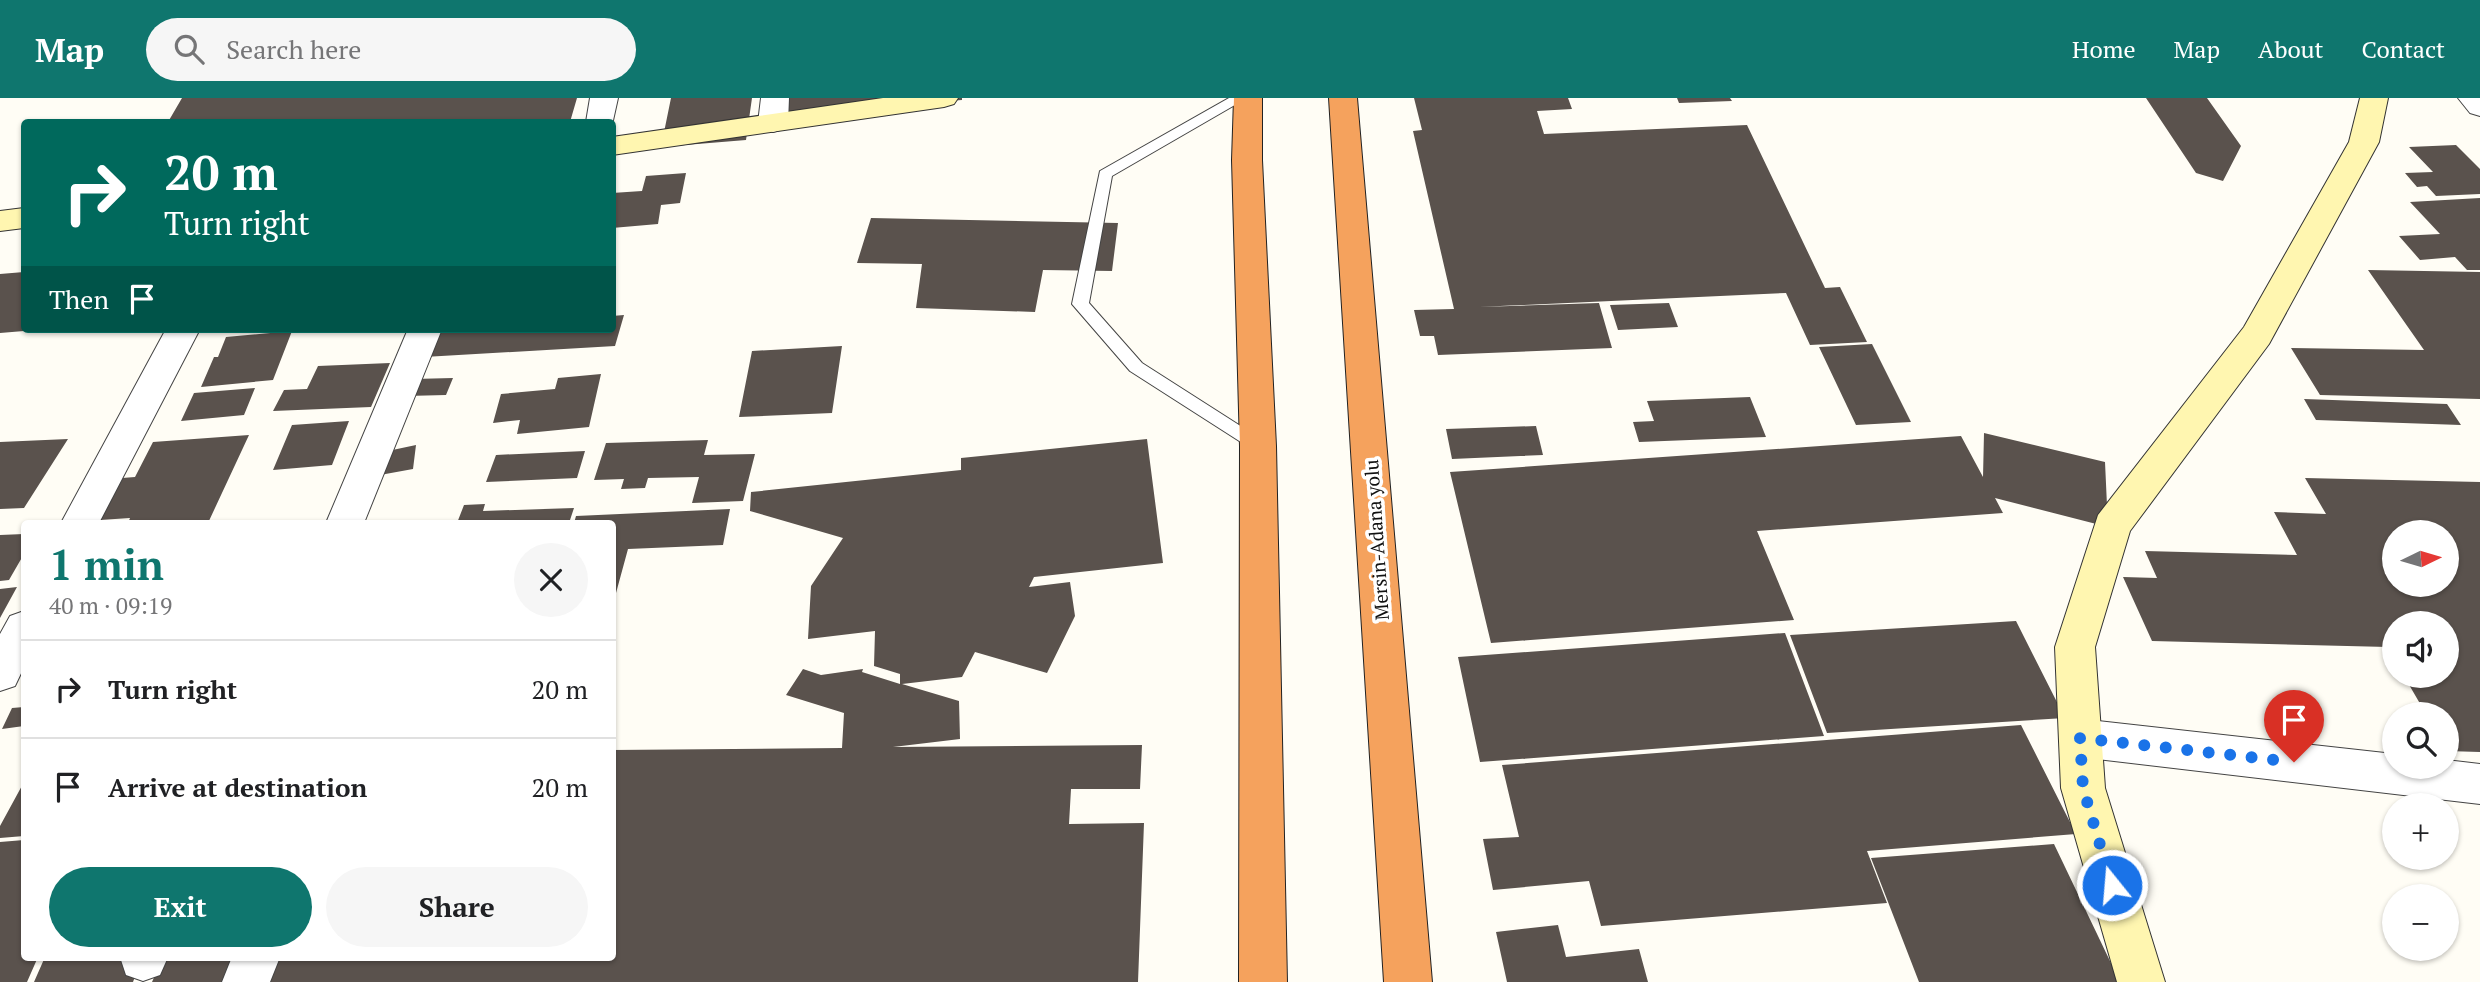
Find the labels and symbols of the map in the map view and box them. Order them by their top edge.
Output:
street label: Mersin-Adana yolu [1358,459,1394,621]
north arrow [2382,520,2459,597]
pin [2264,690,2324,762]
position arrow [2075,848,2149,922]

